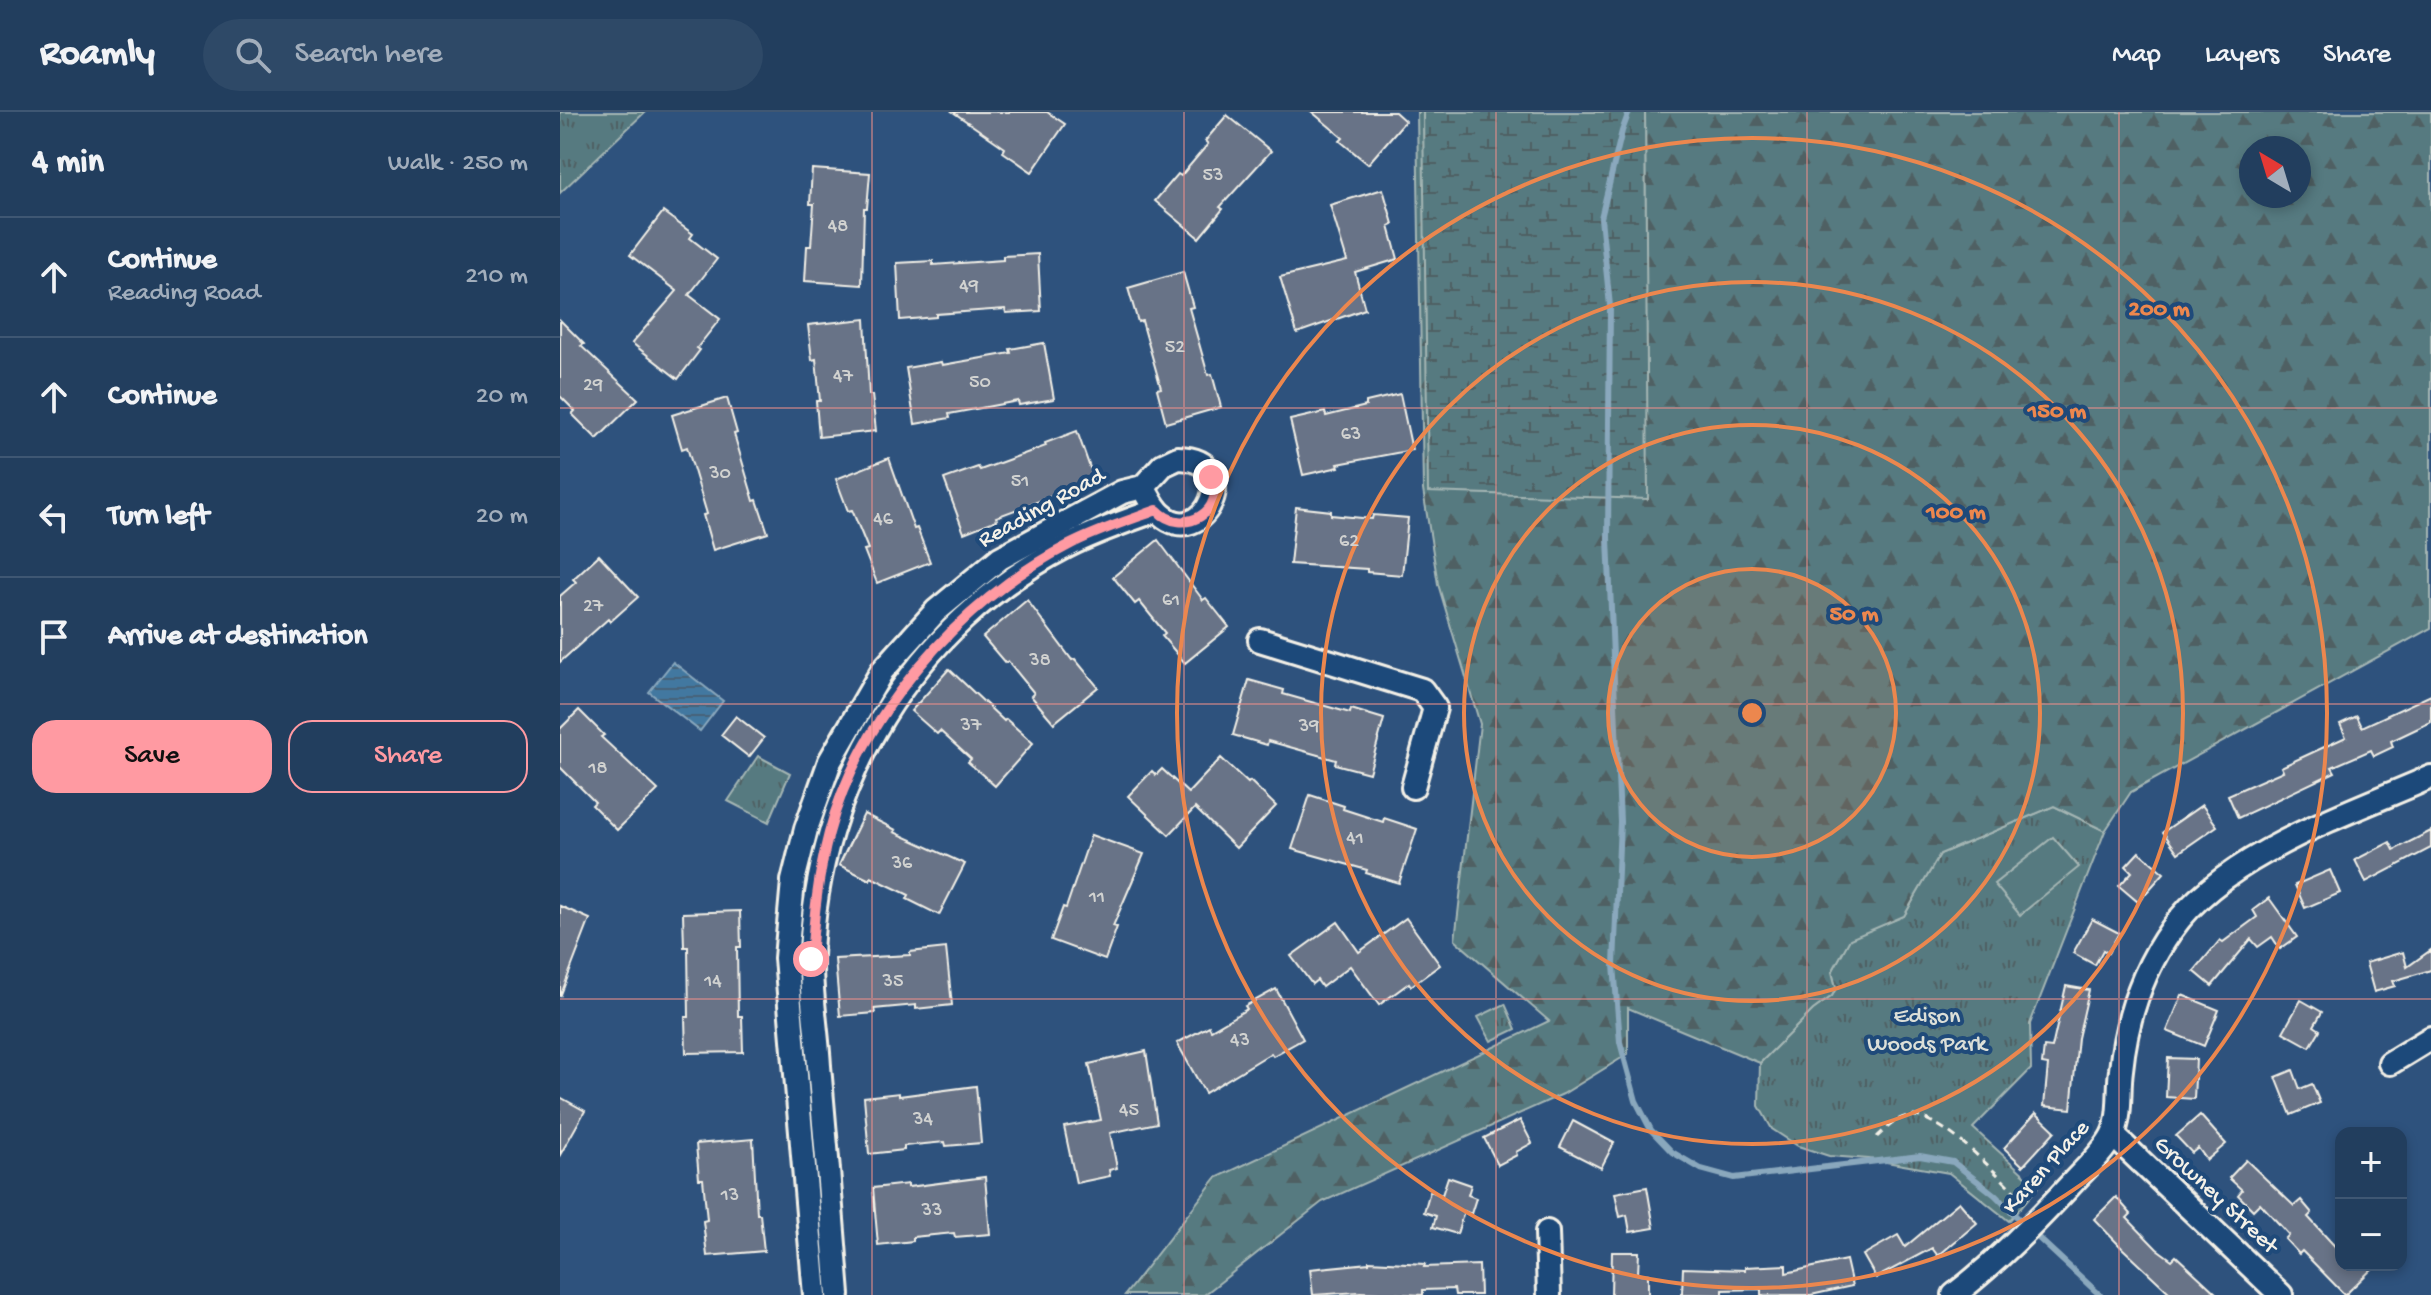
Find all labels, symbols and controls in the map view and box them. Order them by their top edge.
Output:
search box [203,19,763,91]
text: Roamly [40,33,155,77]
icon: search [231,33,275,77]
text: Search here [295,38,443,73]
text: Map [2112,39,2161,72]
text: Layers [2205,39,2279,72]
text: Share [2323,39,2391,72]
north arrow [2239,136,2311,208]
text: 4 min [32,144,104,184]
text: Walk · 250 m [388,149,528,180]
house number: 53 [1203,165,1223,188]
house number: 48 [828,216,848,239]
text: Continue [108,244,217,279]
icon: ahead [32,255,76,299]
text: 210 m [465,262,528,293]
house number: 49 [959,276,979,299]
text: Reading Road [108,279,260,310]
text: 200 m [2128,296,2190,325]
house number: 52 [1165,337,1185,360]
house number: 47 [833,366,854,389]
house number: 50 [969,372,991,395]
icon: ahead [32,375,76,419]
house number: 29 [583,375,603,398]
text: Continue [108,380,217,415]
text: 20 m [476,382,528,413]
text: 150 m [2027,398,2086,427]
house number: 63 [1341,424,1361,447]
route end [1193,459,1229,495]
street label: Reading Road [973,461,1112,556]
house number: 30 [708,463,731,486]
house number: 51 [1011,471,1029,494]
icon: left [32,495,76,539]
text: 100 m [1925,499,1986,528]
text: Turn left [108,500,209,535]
text: 20 m [476,502,528,533]
house number: 46 [873,509,894,532]
house number: 62 [1339,531,1359,554]
house number: 61 [1162,590,1180,613]
house number: 27 [583,596,604,619]
text: 50 m [1830,601,1878,630]
icon: arrive [32,615,76,659]
text: Arrive at destination [108,620,368,655]
house number: 38 [1028,650,1051,673]
centre of rings [1738,699,1766,727]
house number: 37 [960,715,982,738]
house number: 39 [1298,716,1319,739]
button: Save [32,720,272,793]
button: Share [288,720,528,793]
house number: 18 [587,758,608,781]
house number: 41 [1346,828,1364,851]
house number: 36 [891,853,913,876]
house number: 11 [1088,887,1105,910]
route start [793,941,829,977]
house number: 14 [703,971,722,994]
house number: 35 [882,971,903,994]
park label: Edison Woods Park [1867,1003,1989,1060]
house number: 43 [1230,1030,1250,1053]
house number: 45 [1119,1100,1139,1123]
house number: 34 [912,1109,933,1132]
street label: Karen Place [1997,1114,2097,1221]
map controls [2335,1127,2407,1271]
button: + [2335,1127,2407,1199]
street label: Growney Street [2147,1131,2285,1263]
house number: 13 [720,1185,739,1208]
button: − [2335,1199,2407,1271]
house number: 33 [921,1200,942,1223]

